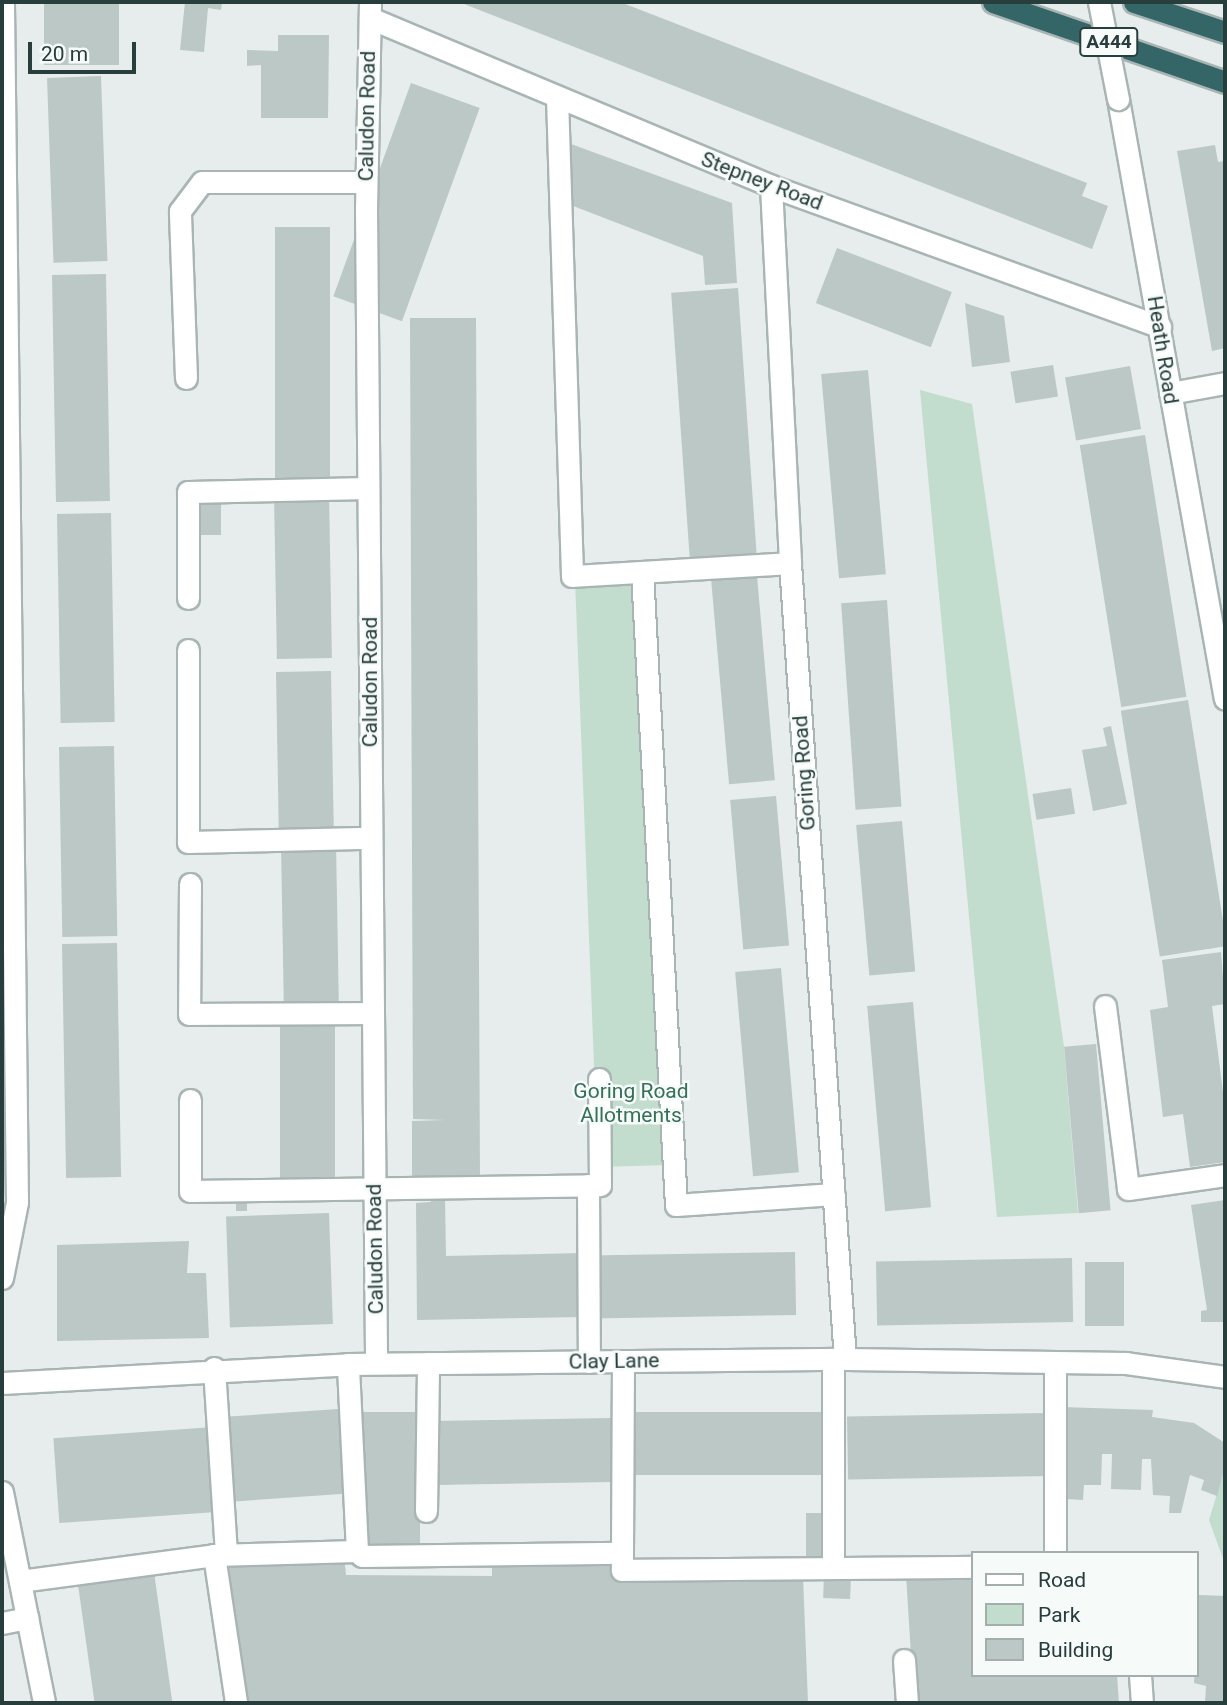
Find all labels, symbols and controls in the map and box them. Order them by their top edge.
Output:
road number: A444 [1079,26,1139,58]
scale bar [32,28,140,72]
text: 20 m [41,42,88,66]
street label: Caludon Road [353,50,381,182]
street label: Stepney Road [698,146,826,216]
street label: Heath Road [1142,294,1184,406]
street label: Caludon Road [357,617,383,747]
street label: Goring Road [787,715,821,831]
park label: Goring Road Allotments [573,1078,689,1128]
street label: Caludon Road [361,1183,389,1315]
street label: Clay Lane [568,1348,660,1374]
legend [972,1551,1199,1677]
text: Road [1038,1568,1086,1592]
text: Park [1038,1603,1080,1627]
text: Building [1038,1638,1113,1662]

